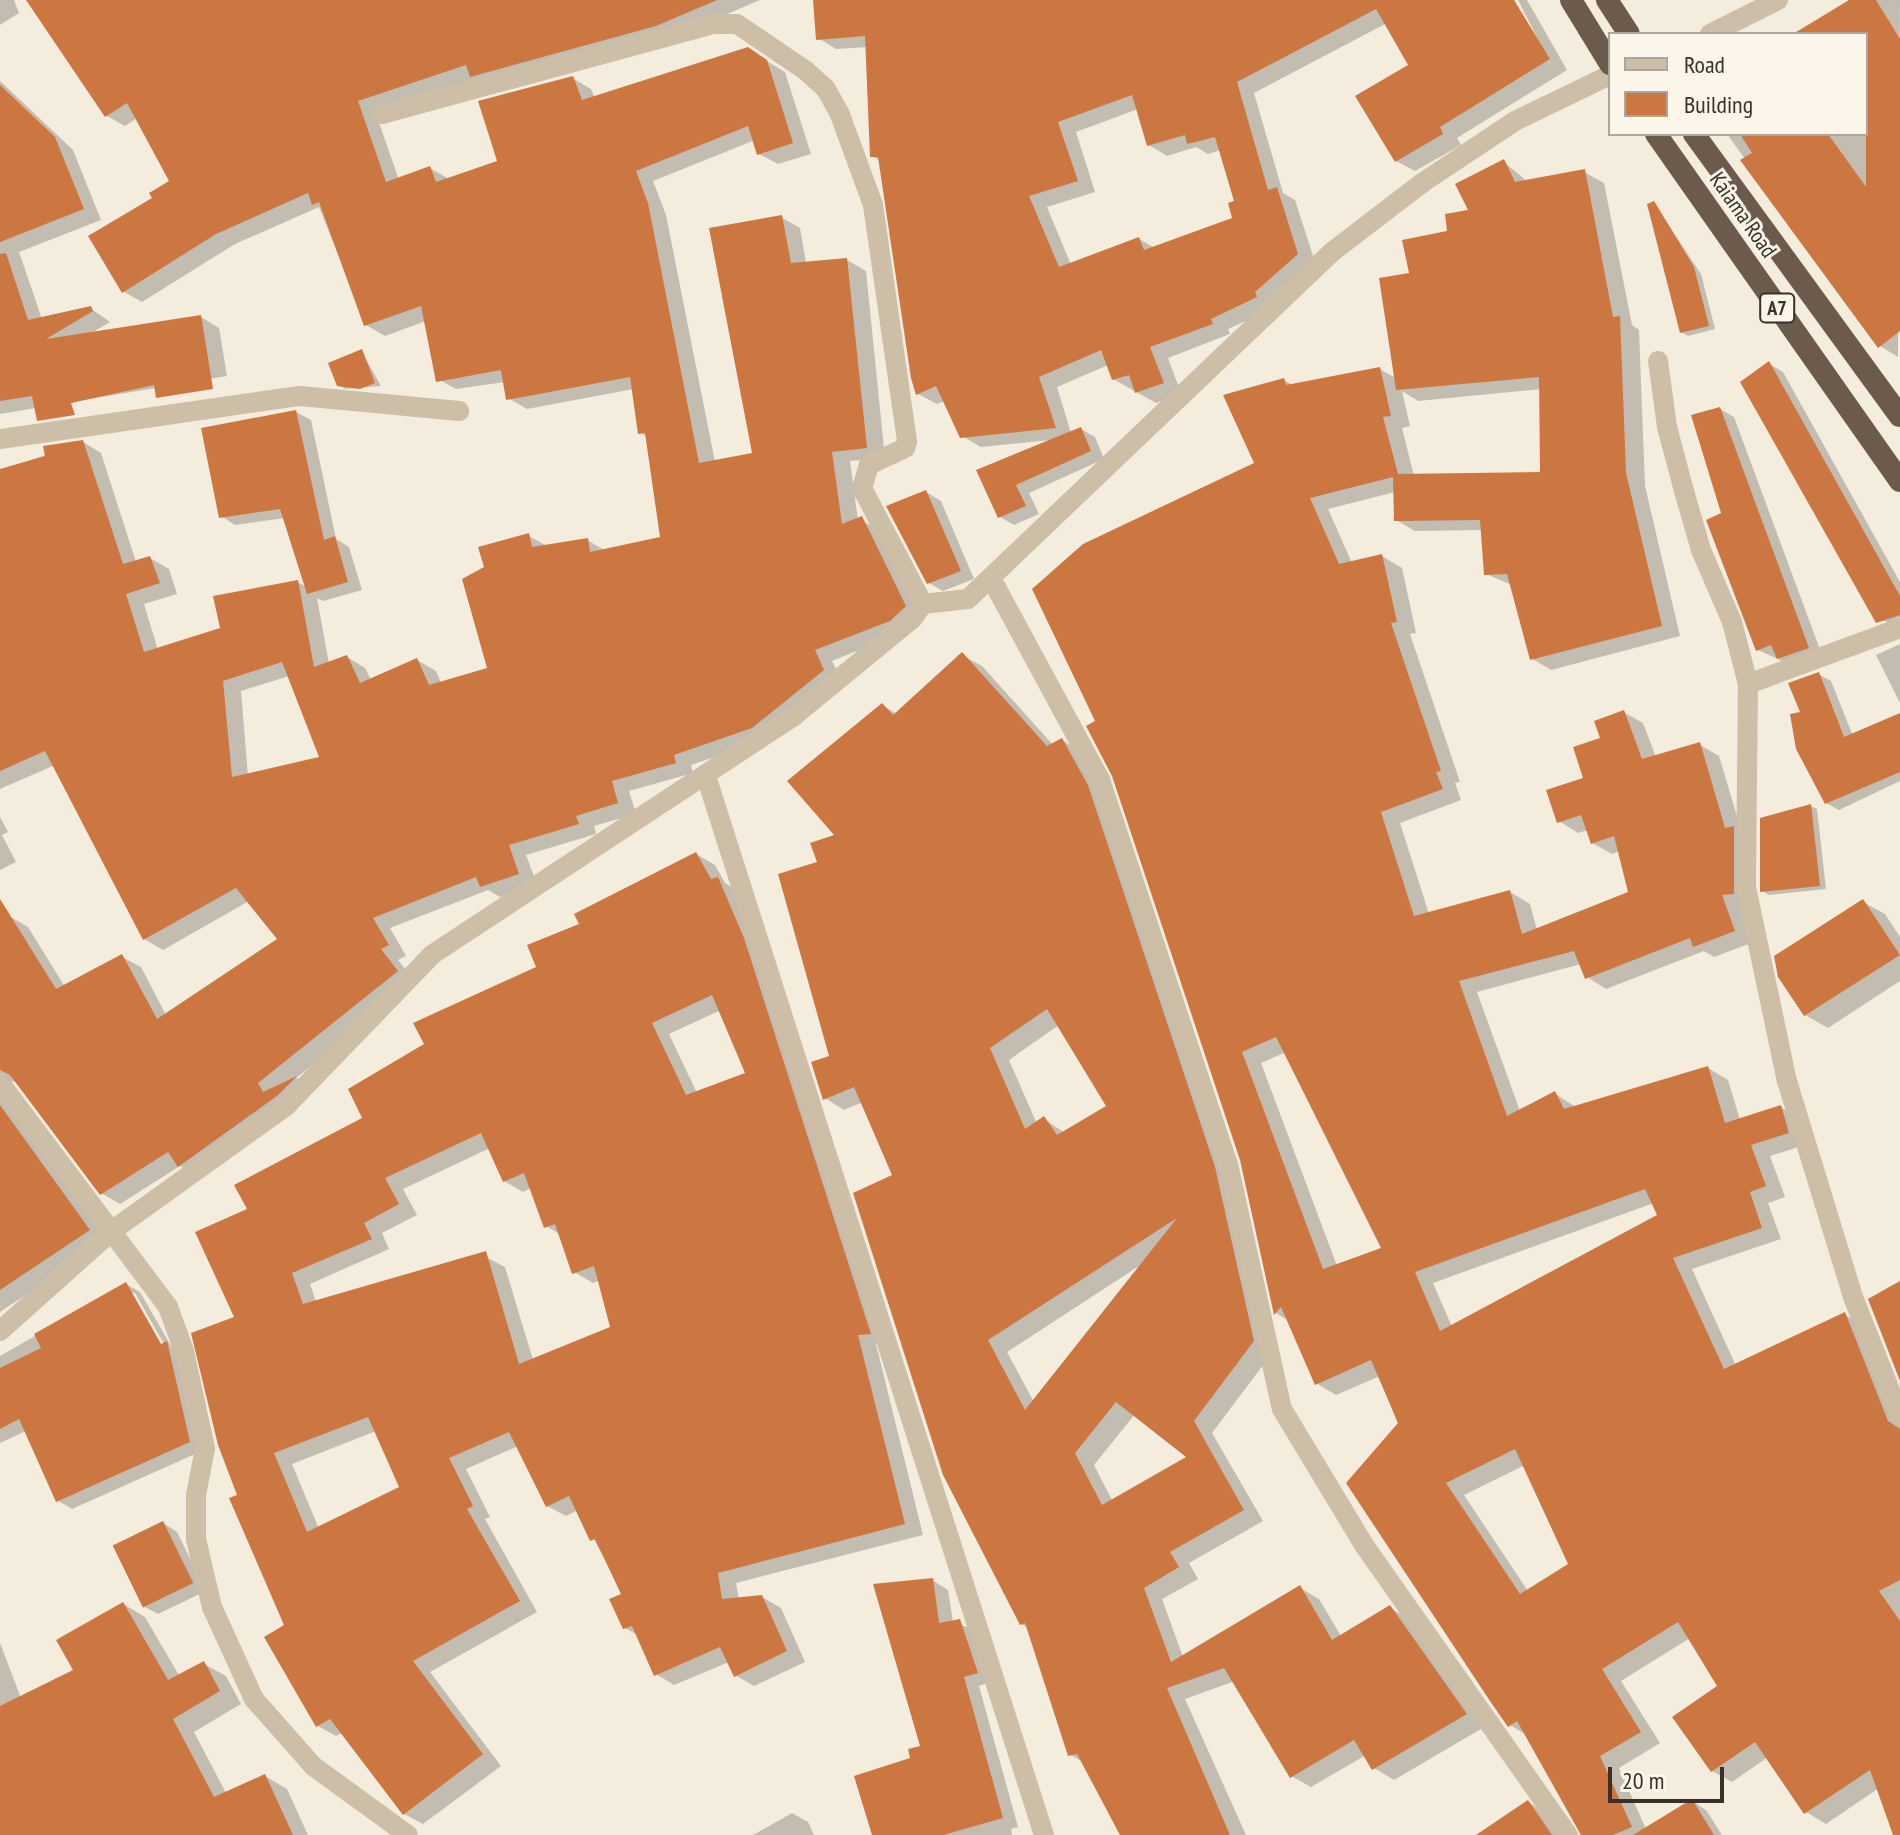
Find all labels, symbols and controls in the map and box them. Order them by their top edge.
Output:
legend [1608,32,1868,136]
text: Road [1684,49,1725,80]
text: Building [1684,89,1753,120]
street label: Kaiama Road [1704,167,1782,263]
road number: A7 [1759,292,1795,324]
scale bar [1612,1751,1728,1801]
text: 20 m [1622,1765,1664,1796]

